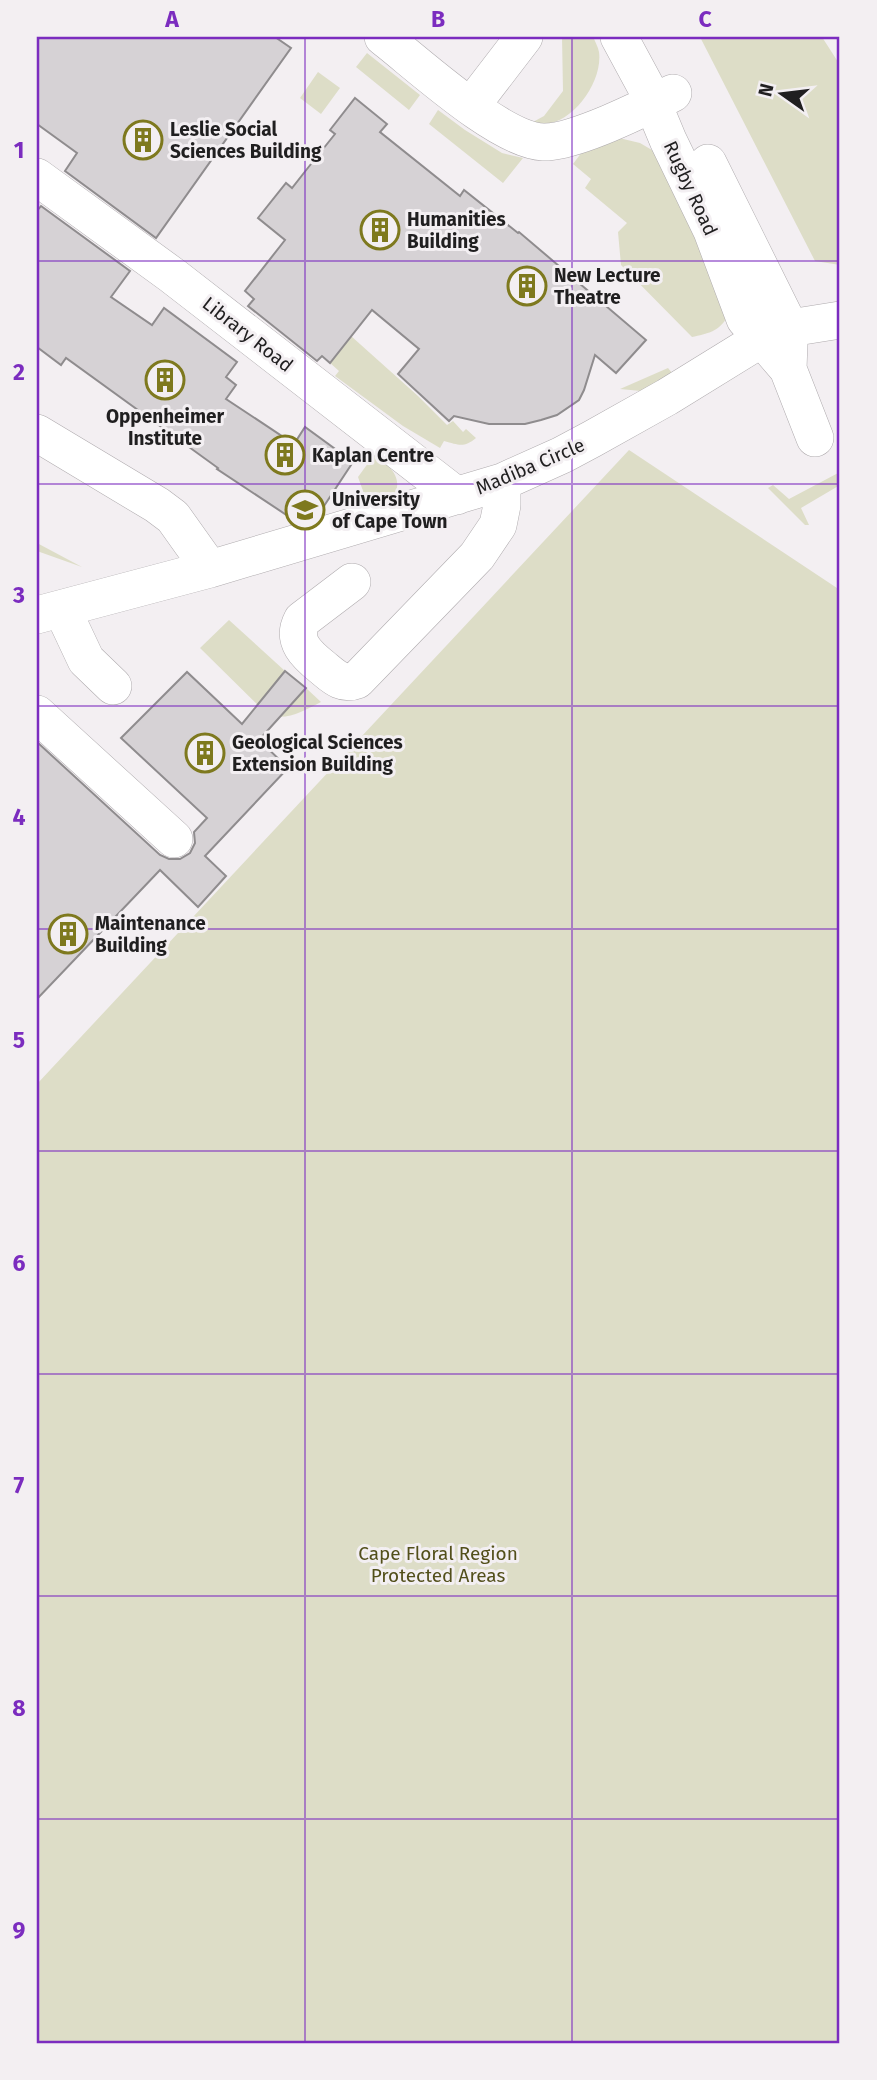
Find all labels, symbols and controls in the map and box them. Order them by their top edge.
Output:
text: A [164,5,179,33]
text: B [431,5,445,33]
text: C [698,5,712,33]
north arrow [748,60,818,130]
text: N [753,81,779,99]
place label: Leslie Social Sciences Building [170,118,322,163]
building icon: Leslie Social Sciences Building [122,119,164,161]
text: 1 [14,136,24,164]
street label: Rugby Road [659,137,722,239]
place label: Humanities Building [407,208,506,253]
building icon: Humanities Building [359,209,401,251]
place label: New Lecture Theatre [554,264,660,309]
building icon: New Lecture Theatre [506,265,548,307]
street label: Library Road [198,292,298,377]
text: 2 [13,358,25,386]
building icon: Oppenheimer Institute [144,359,186,401]
place label: Oppenheimer Institute [106,405,224,450]
street label: Madiba Circle [472,433,588,500]
building icon: Kaplan Centre [264,434,306,476]
place label: Kaplan Centre [312,444,434,467]
place label: University of Cape Town [332,488,447,533]
school or university icon: University of Cape Town [284,489,326,531]
text: 3 [12,581,25,609]
place label: Geological Sciences Extension Building [232,731,403,776]
building icon: Geological Sciences Extension Building [184,732,226,774]
text: 4 [13,803,26,831]
place label: Maintenance Building [95,912,206,957]
building icon: Maintenance Building [47,913,89,955]
text: 5 [13,1026,25,1054]
text: 6 [13,1249,26,1277]
text: 7 [14,1471,25,1499]
park label: Cape Floral Region Protected Areas [358,1542,518,1587]
text: 8 [12,1694,26,1722]
text: 9 [13,1916,26,1944]

